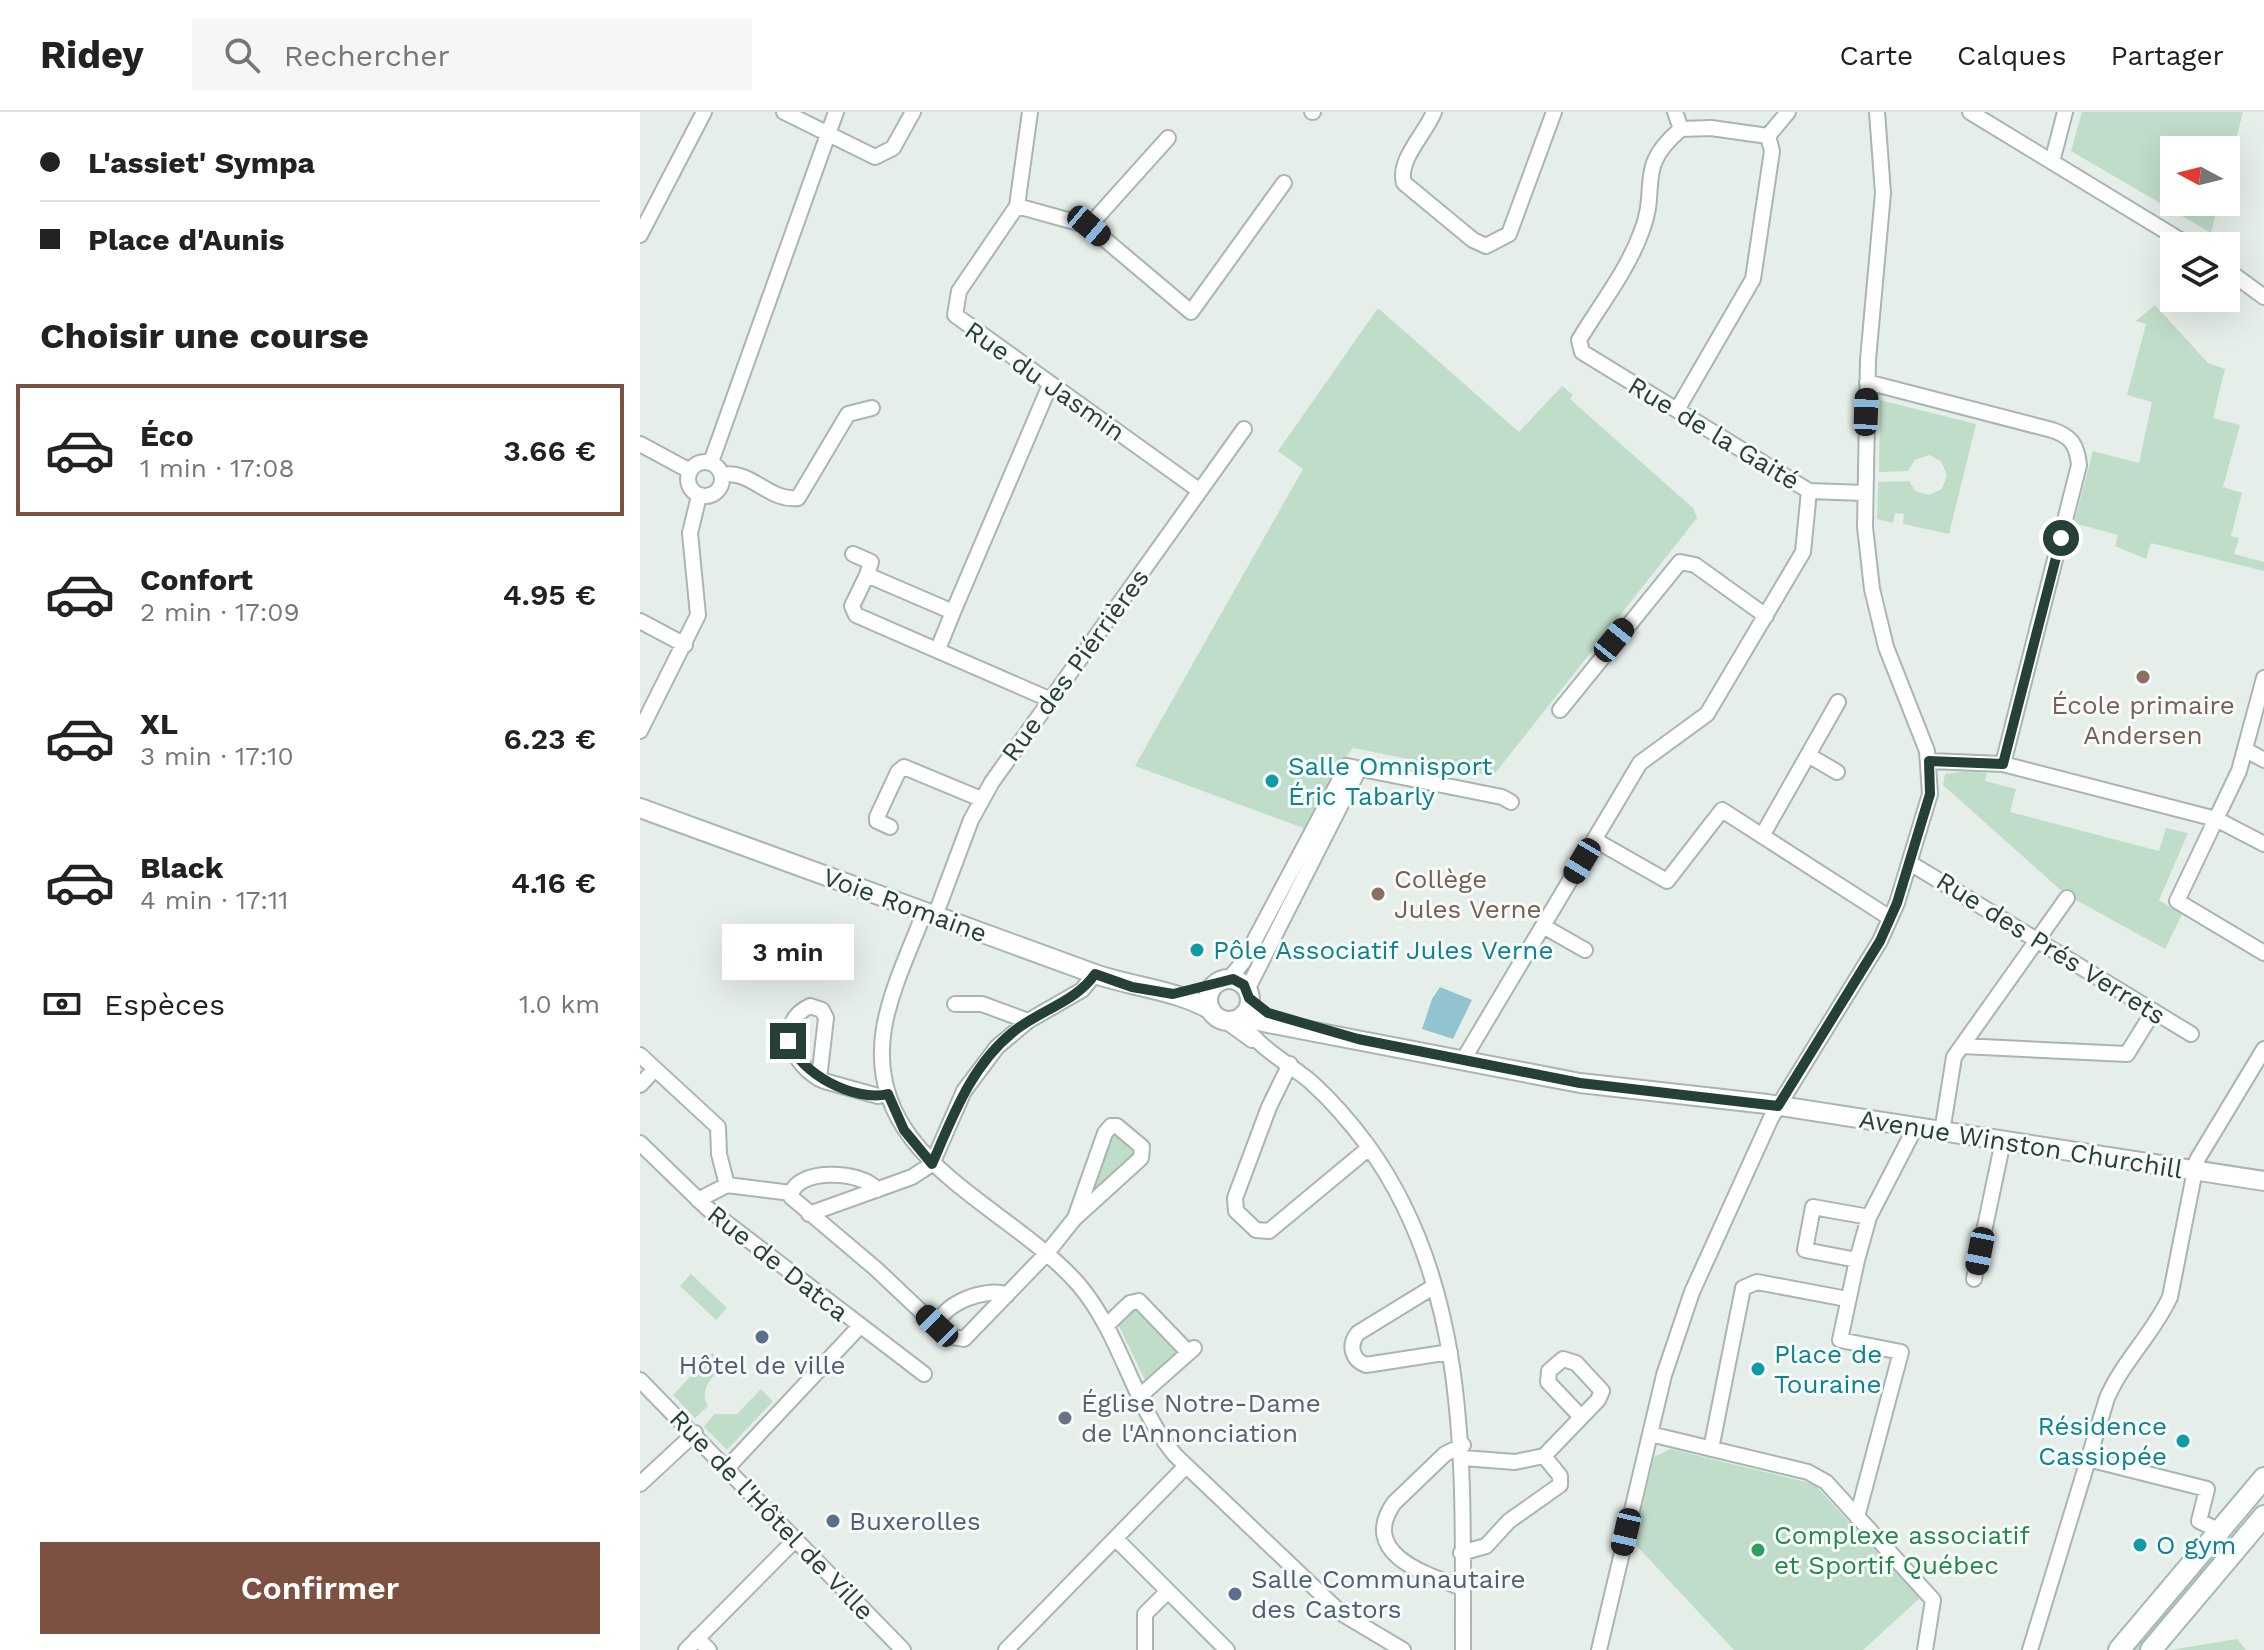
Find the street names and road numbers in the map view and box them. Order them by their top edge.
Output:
street label: Rue du Jasmin [959,315,1131,447]
street label: Rue de la Gaité [1623,370,1805,496]
street label: Rue des Piérrières [995,563,1155,767]
street label: Voie Romaine [819,861,991,949]
street label: Rue des Prés Verrets [1931,865,2171,1031]
street label: Avenue Winston Churchill [1857,1104,2185,1184]
street label: Rue de Datca [702,1199,855,1327]
street label: Rue de l'Hôtel de Ville [664,1404,880,1626]

